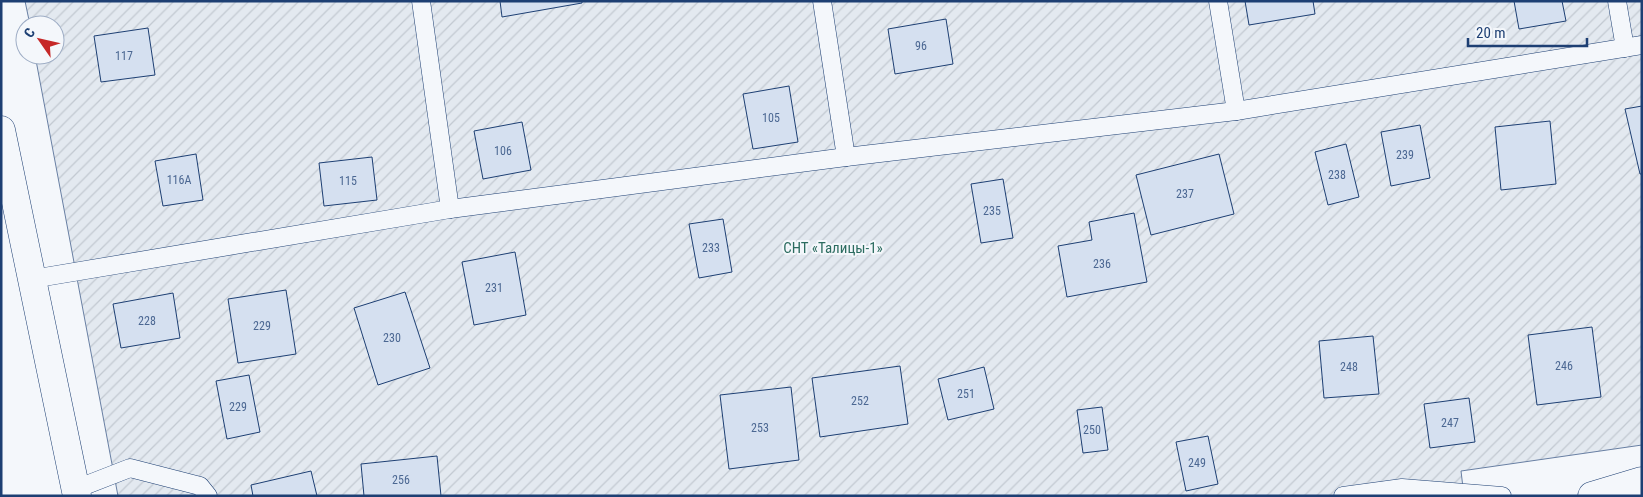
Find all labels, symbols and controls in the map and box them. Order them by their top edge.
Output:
north arrow [15,15,65,65]
scale bar [1468,15,1587,47]
text: 20 m [1476,24,1506,42]
text: С [20,25,38,41]
house number: 96 [915,39,927,53]
house number: 117 [115,49,133,63]
house number: 105 [762,111,780,125]
house number: 106 [494,144,512,158]
house number: 239 [1396,148,1414,162]
house number: 238 [1328,168,1346,182]
house number: 116А [167,173,191,187]
house number: 115 [339,174,357,188]
house number: 237 [1176,187,1194,201]
house number: 235 [983,204,1001,218]
park label: СНТ «Талицы-1» [783,239,883,257]
house number: 233 [702,241,720,255]
house number: 236 [1093,257,1111,271]
house number: 231 [485,281,503,295]
house number: 228 [138,314,156,328]
house number: 229 [253,319,271,333]
house number: 230 [383,331,401,345]
house number: 246 [1555,359,1573,373]
house number: 248 [1340,360,1358,374]
house number: 251 [957,387,975,401]
house number: 252 [851,394,869,408]
house number: 229 [229,400,247,414]
house number: 247 [1441,416,1459,430]
house number: 253 [751,421,769,435]
house number: 250 [1083,423,1101,437]
house number: 249 [1188,456,1206,470]
house number: 256 [392,473,410,487]

